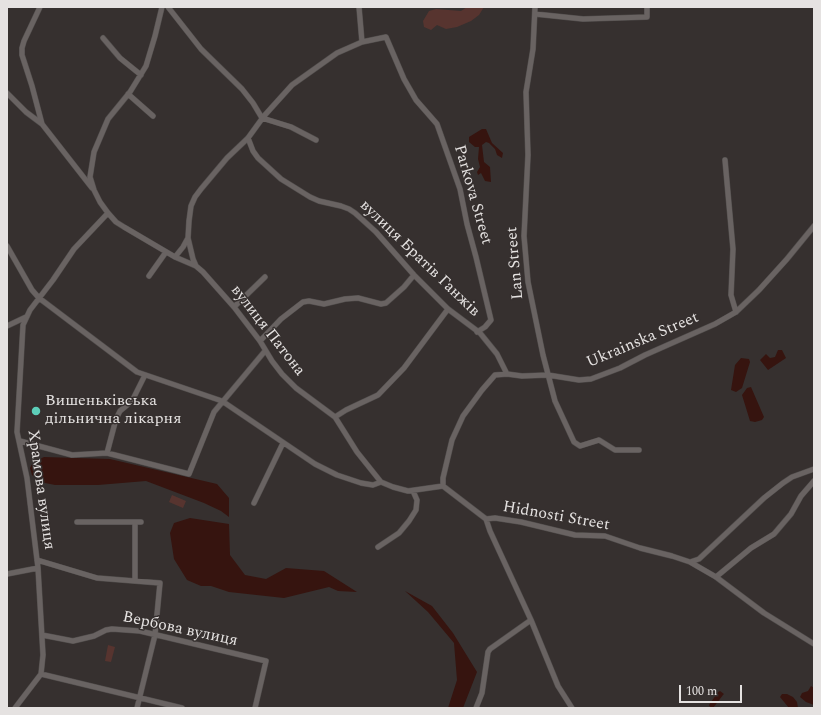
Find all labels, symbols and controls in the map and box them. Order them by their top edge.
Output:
street label: Parkova Street [449,143,495,247]
street label: вулиця Братів Ганжів [355,197,483,321]
street label: Lan Street [503,226,529,300]
street label: вулиця Патона [226,282,308,380]
street label: Ukrainska Street [584,309,702,373]
place label: Вишеньківська дільнична лікарня [45,392,182,430]
marker: Вишеньківська дільнична лікарня [30,405,42,417]
street label: Храмова вулиця [22,429,58,551]
street label: Hidnosti Street [501,498,611,536]
street label: Вербова вулиця [121,608,239,652]
scale bar [681,677,744,703]
text: 100 m [686,682,717,701]

